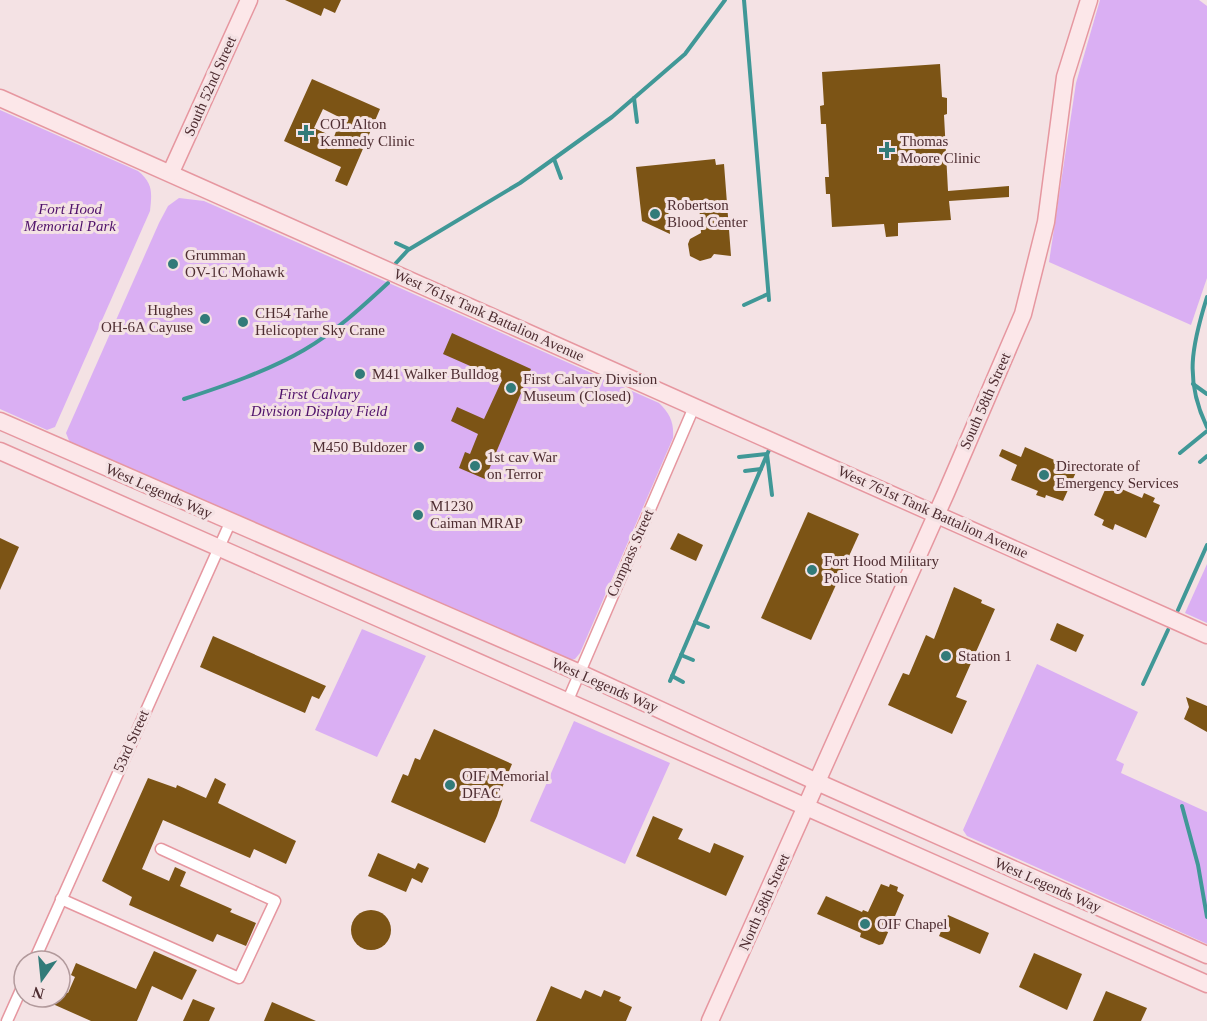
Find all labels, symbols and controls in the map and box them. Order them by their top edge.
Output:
street label: South 52nd Street [181,33,240,138]
place label: COL Alton Kennedy Clinic [320,116,415,149]
marker: COL Alton Kennedy Clinic [297,124,315,142]
place label: Thomas Moore Clinic [900,133,981,166]
marker: Thomas Moore Clinic [878,141,896,159]
place label: Robertson Blood Center [667,197,747,230]
park label: Fort Hood Memorial Park [23,201,116,234]
marker: Robertson Blood Center [648,207,662,221]
place label: Grumman OV-1C Mohawk [185,247,285,280]
marker: Grumman OV-1C Mohawk [166,257,180,271]
street label: West 761st Tank Battalion Avenue [392,266,587,364]
place label: Hughes OH-6A Cayuse [101,302,193,335]
place label: CH54 Tarhe Helicopter Sky Crane [255,305,385,338]
marker: Hughes OH-6A Cayuse [198,312,212,326]
marker: CH54 Tarhe Helicopter Sky Crane [236,315,250,329]
street label: South 58th Street [957,349,1014,452]
place label: M41 Walker Bulldog [372,366,499,382]
marker: M41 Walker Bulldog [353,367,367,381]
place label: First Calvary Division Museum (Closed) [523,371,658,405]
marker: First Calvary Division Museum (Closed) [504,381,518,395]
park label: First Calvary Division Display Field [250,386,388,419]
place label: M450 Buldozer [312,439,407,455]
marker: M450 Buldozer [412,440,426,454]
place label: 1st cav War on Terror [487,449,557,482]
place label: Directorate of Emergency Services [1056,458,1179,491]
marker: 1st cav War on Terror [468,459,482,473]
street label: West Legends Way [103,460,215,522]
street label: West 761st Tank Battalion Avenue [836,463,1031,561]
marker: Directorate of Emergency Services [1037,468,1051,482]
place label: M1230 Caiman MRAP [430,498,523,531]
street label: Compass Street [604,506,657,599]
marker: M1230 Caiman MRAP [411,508,425,522]
place label: Fort Hood Military Police Station [824,553,939,586]
marker: Fort Hood Military Police Station [805,563,819,577]
place label: Station 1 [958,648,1012,664]
marker: Station 1 [939,649,953,663]
street label: West Legends Way [549,654,661,716]
street label: 53rd Street [110,707,152,775]
place label: OIF Memorial DFAC [462,768,549,801]
marker: OIF Memorial DFAC [443,778,457,792]
street label: North 58th Street [736,850,793,953]
street label: West Legends Way [992,854,1104,916]
place label: OIF Chapel [877,916,947,932]
marker: OIF Chapel [858,917,872,931]
north arrow [12,949,72,1009]
text: N [30,983,46,1003]

